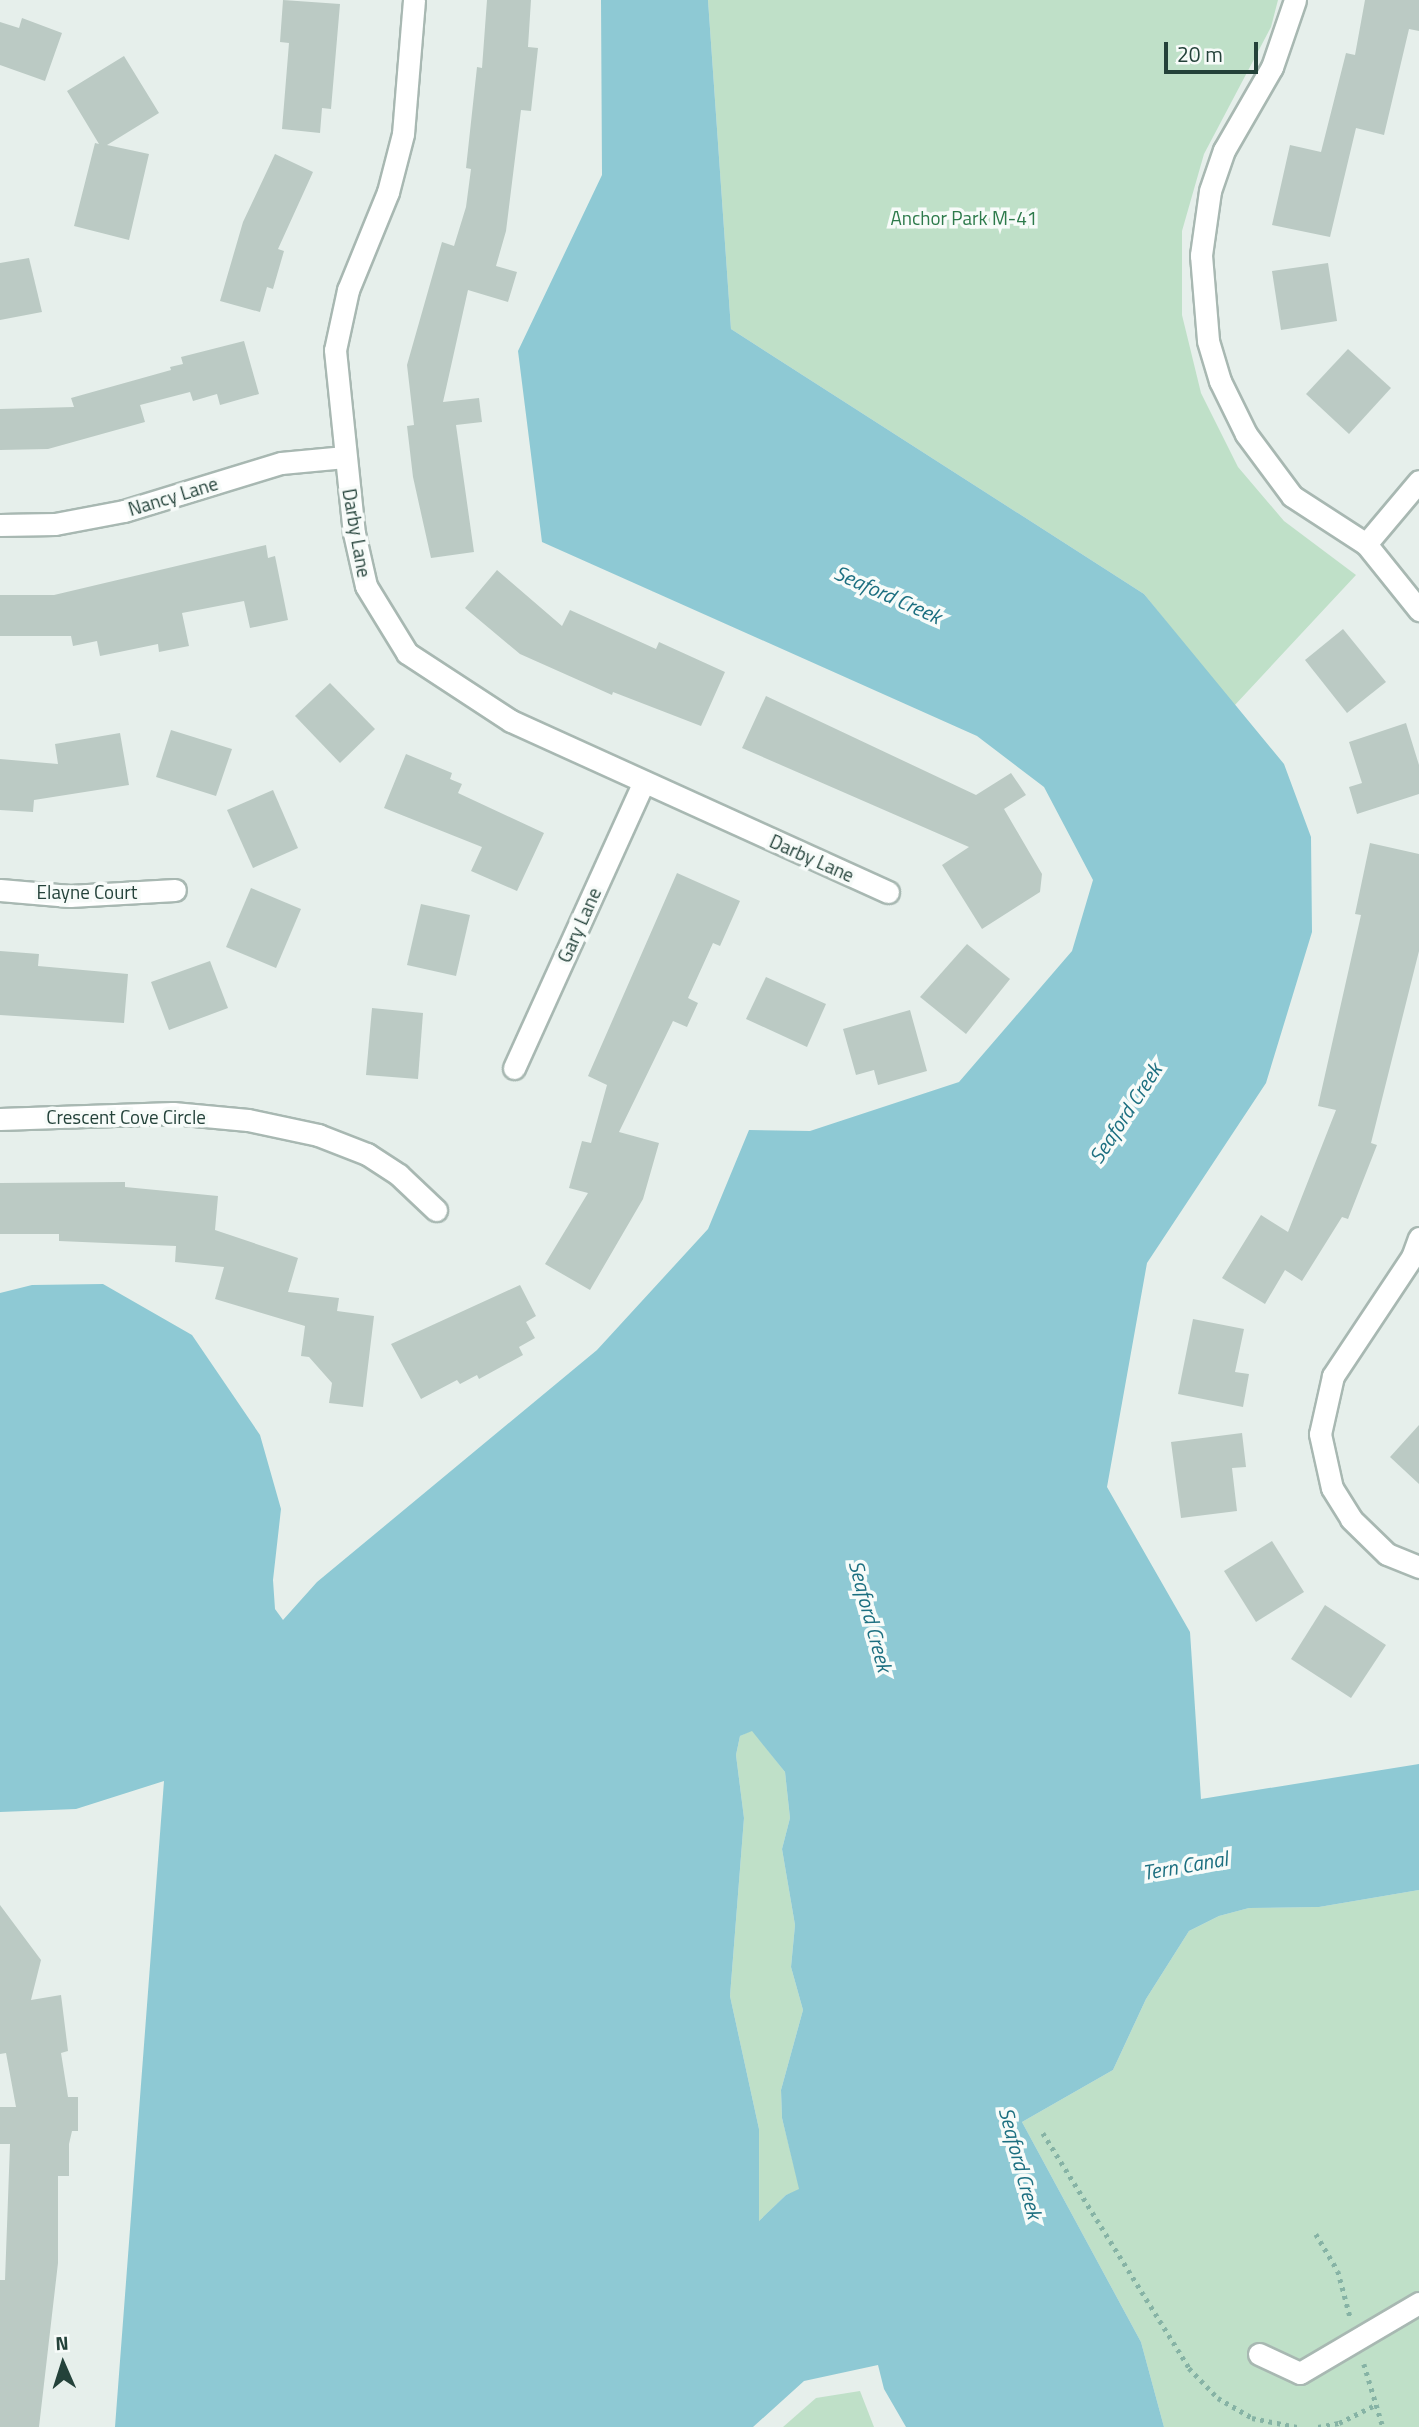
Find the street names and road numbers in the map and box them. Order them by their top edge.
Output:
street label: Nancy Lane [125,472,221,520]
street label: Darby Lane [338,487,376,579]
street label: Darby Lane [766,829,858,887]
street label: Elayne Court [37,881,137,903]
street label: Gary Lane [552,884,606,966]
street label: Crescent Cove Circle [46,1106,206,1128]

